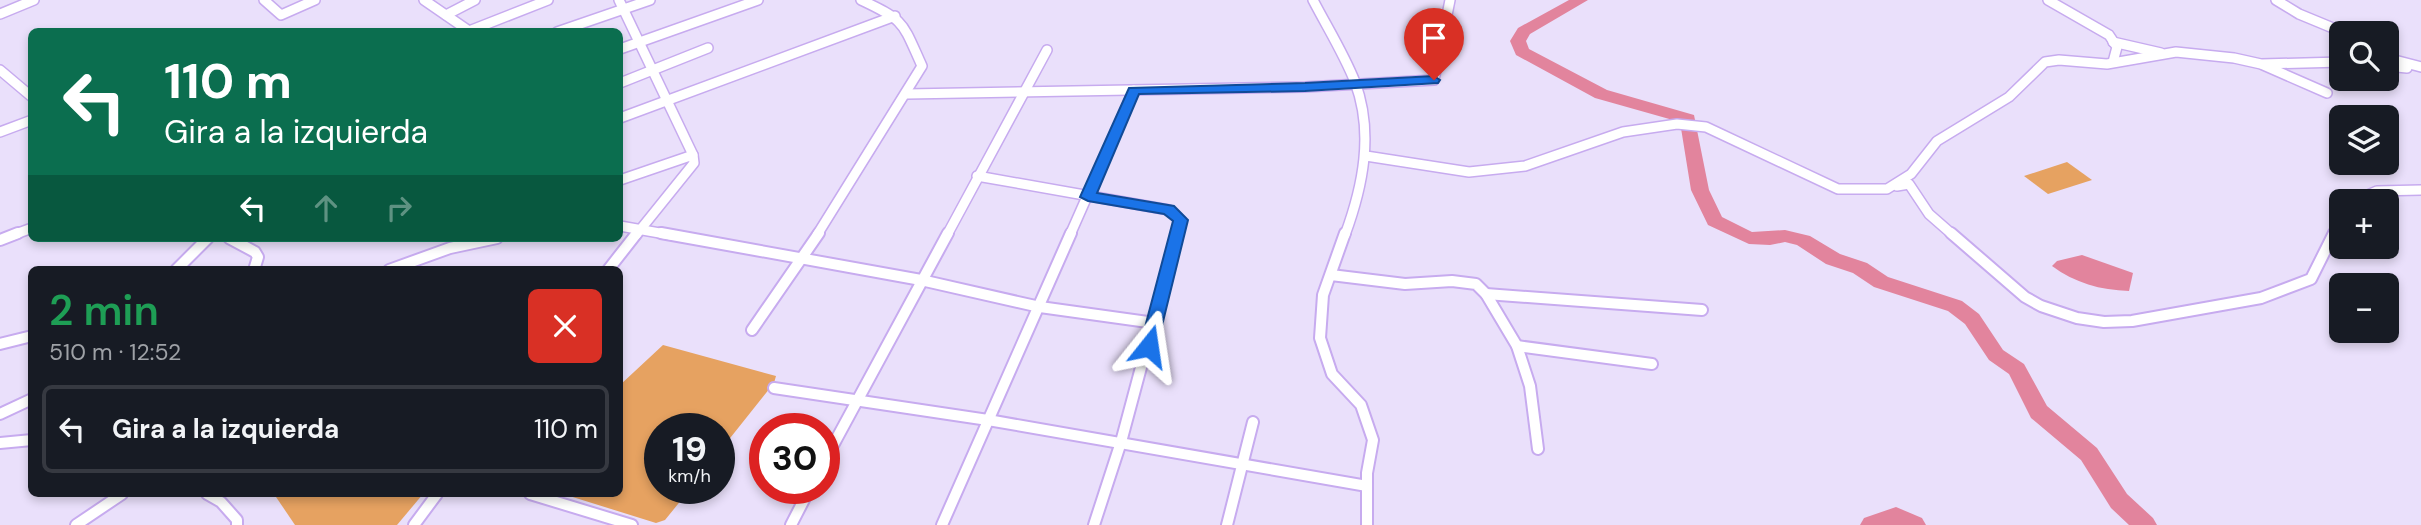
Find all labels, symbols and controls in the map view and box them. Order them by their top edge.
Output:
pin [1404,8,1464,80]
icon: arrive [1415,19,1453,57]
map controls [2329,21,2399,343]
button: search [2329,21,2399,91]
text: 110 m [164,49,292,113]
icon: left [49,56,140,147]
button: layers [2329,105,2399,175]
text: Gira a la izquierda [164,111,428,153]
icon: left [234,189,272,227]
icon: ahead [307,189,345,227]
icon: right [380,189,418,227]
button: + [2329,189,2399,259]
button: − [2329,273,2399,343]
text: 2 min [49,283,159,338]
button: close [528,289,602,363]
position arrow [1112,309,1186,383]
text: 510 m · 12:52 [49,337,181,367]
icon: left [53,410,91,448]
text: Gira a la izquierda [112,412,339,446]
text: 110 m [534,412,598,446]
speed limit sign: 30 [749,413,840,504]
text: 19 [672,426,707,472]
text: km/h [668,464,711,488]

